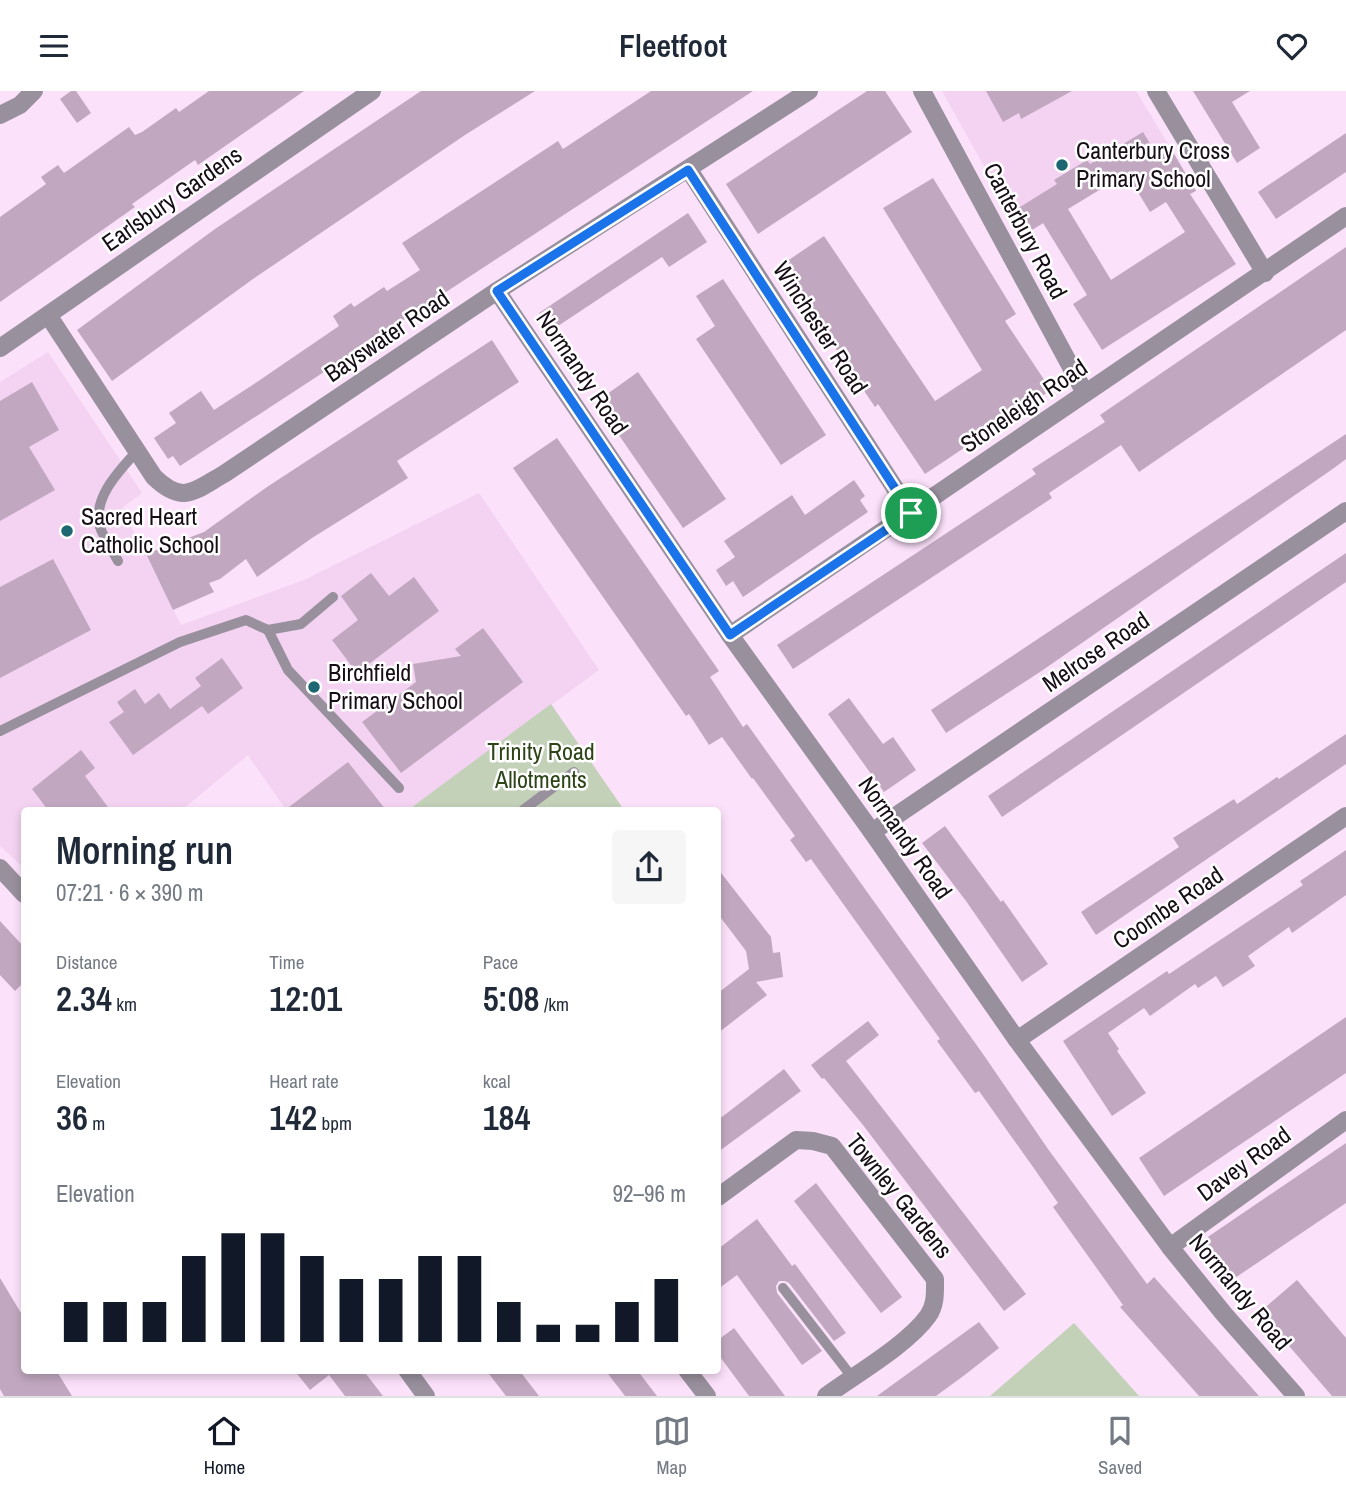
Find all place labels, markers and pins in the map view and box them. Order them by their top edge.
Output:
place label: Canterbury Cross Primary School [1076,134,1230,194]
marker: Canterbury Cross Primary School [1054,157,1070,173]
pin [881,483,941,543]
place label: Sacred Heart Catholic School [81,500,219,560]
marker: Sacred Heart Catholic School [59,523,75,539]
place label: Birchfield Primary School [328,656,463,716]
marker: Birchfield Primary School [306,679,322,695]

